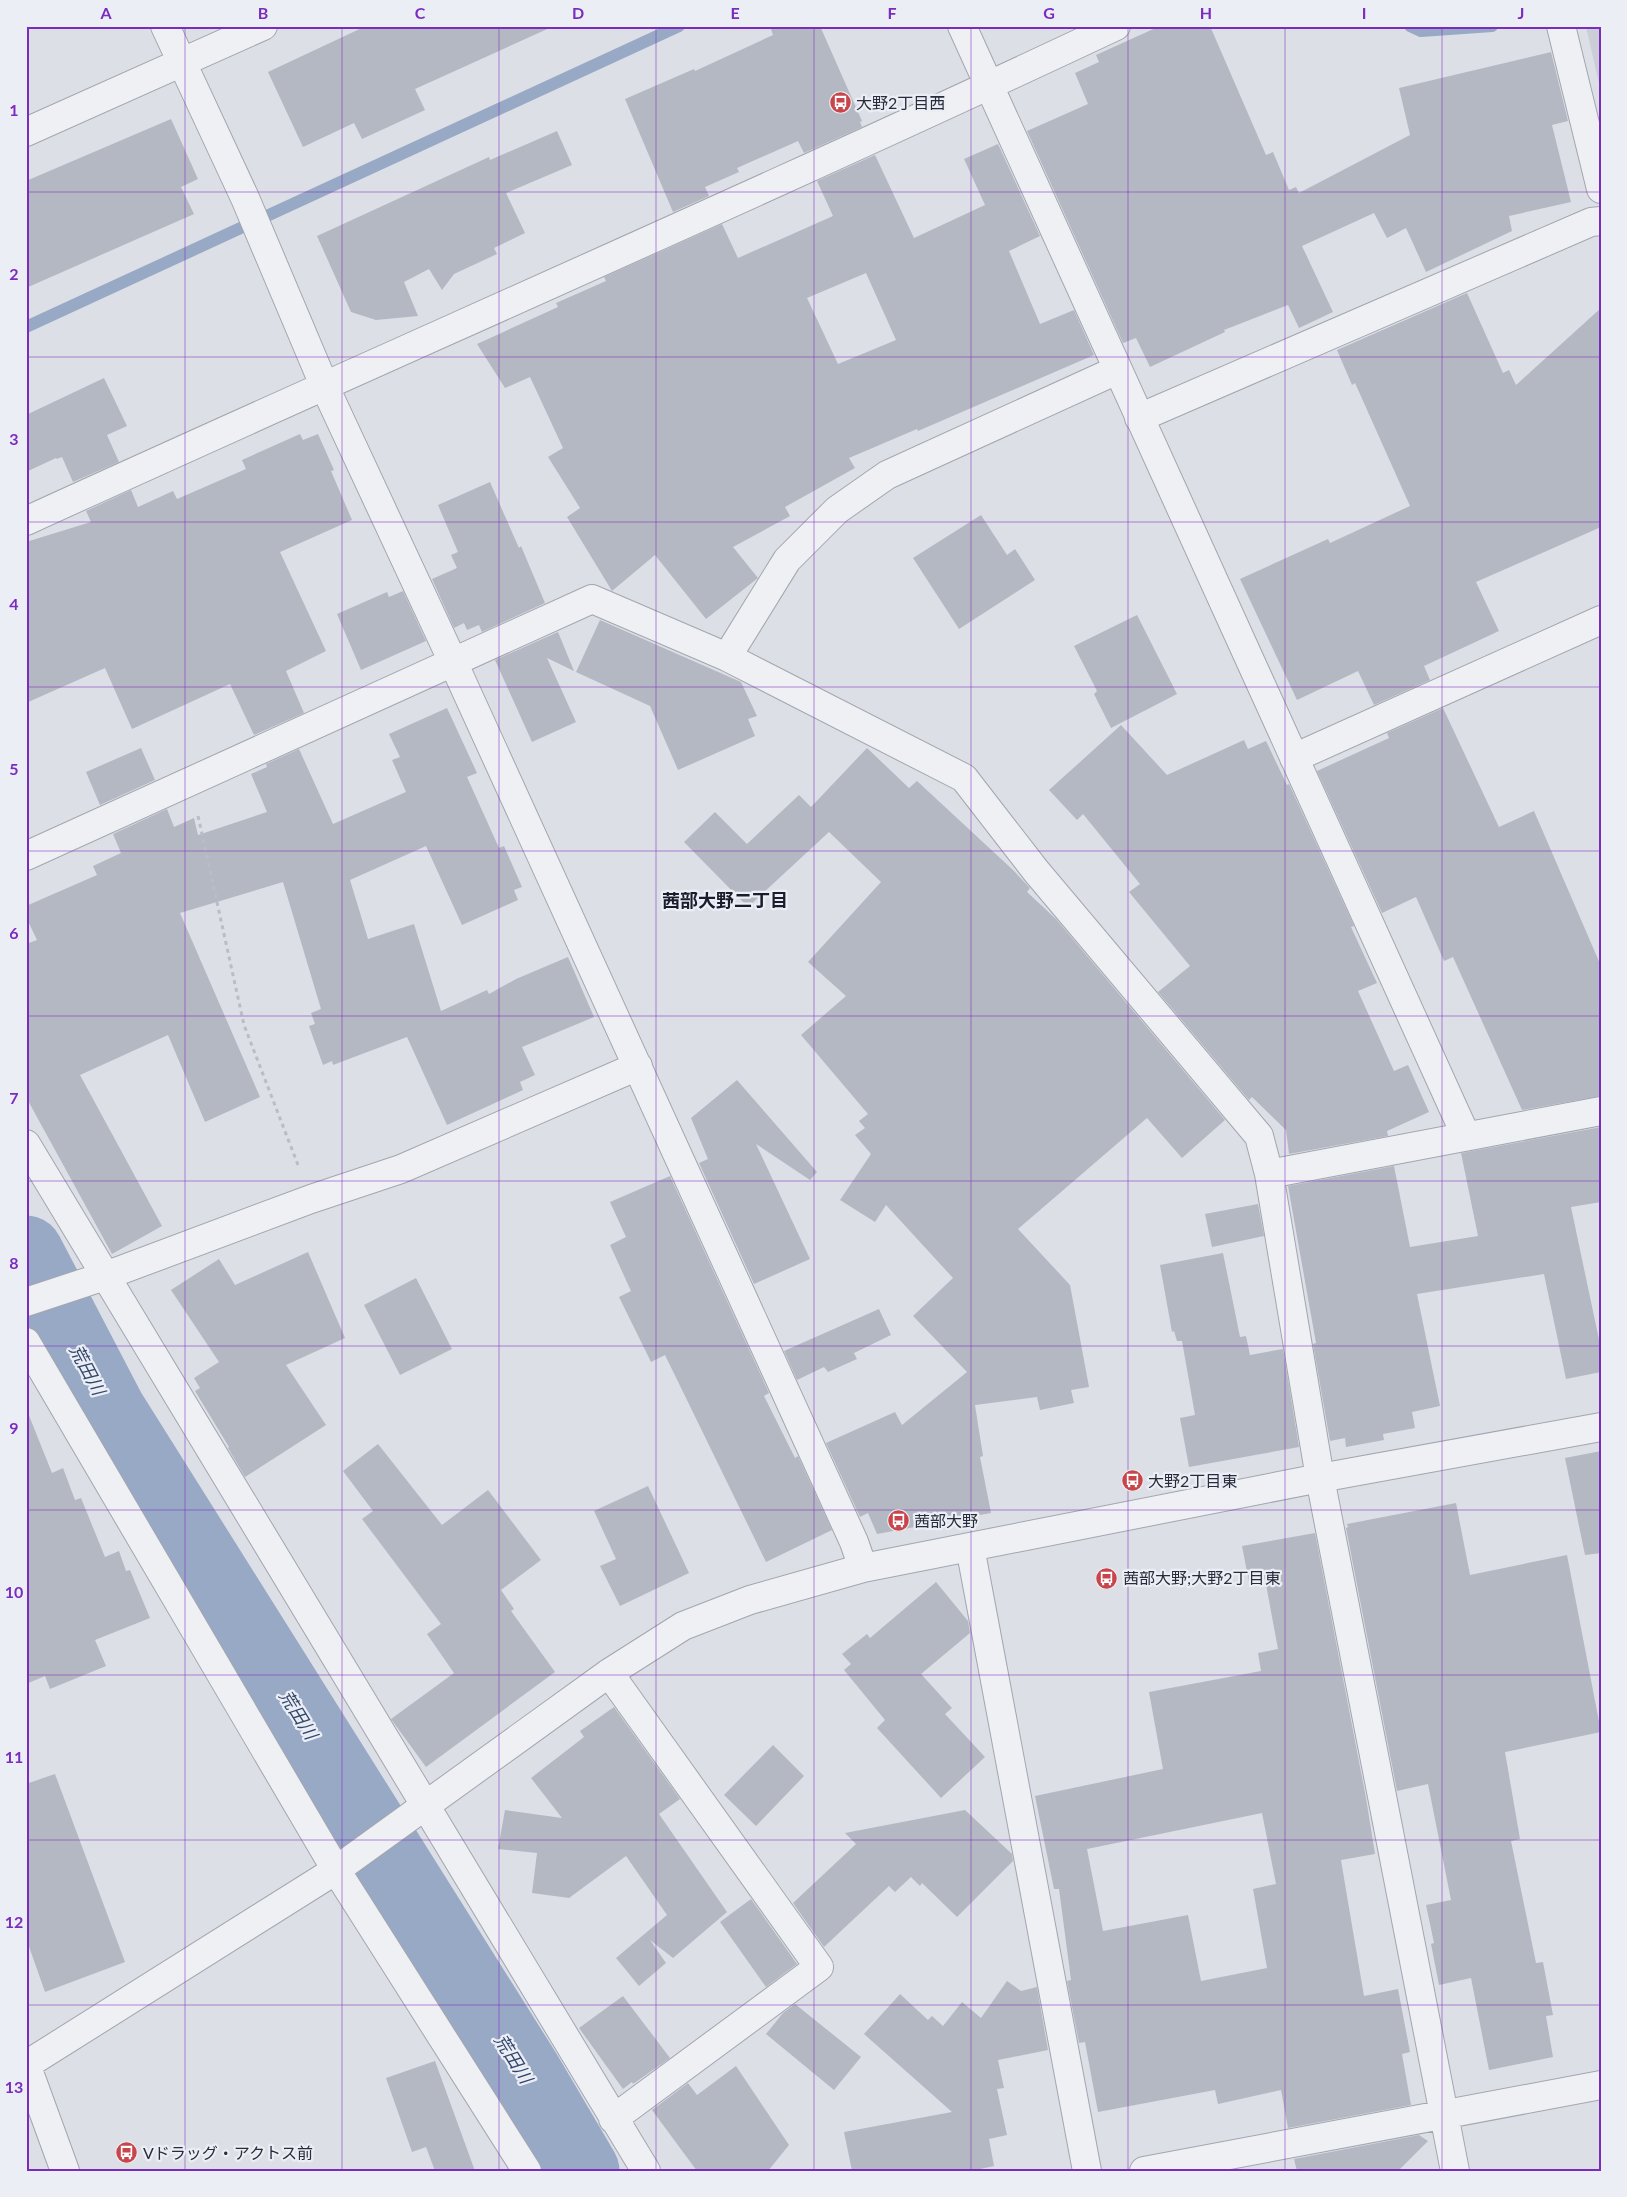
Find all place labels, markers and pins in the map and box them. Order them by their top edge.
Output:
bus stop icon: 大野2丁目西 [828,91,852,115]
place label: 大野2丁目西 [856,93,945,112]
bus stop icon: 大野2丁目東 [1120,1469,1144,1493]
place label: 大野2丁目東 [1148,1471,1237,1490]
bus stop icon: 茜部大野 [886,1509,910,1533]
place label: 茜部大野 [914,1511,978,1530]
bus stop icon: 茜部大野;大野2丁目東 [1095,1566,1119,1590]
place label: 茜部大野;大野2丁目東 [1123,1568,1280,1587]
bus stop icon: Vドラッグ・アクトス前 [115,2141,139,2165]
place label: Vドラッグ・アクトス前 [143,2143,313,2162]

